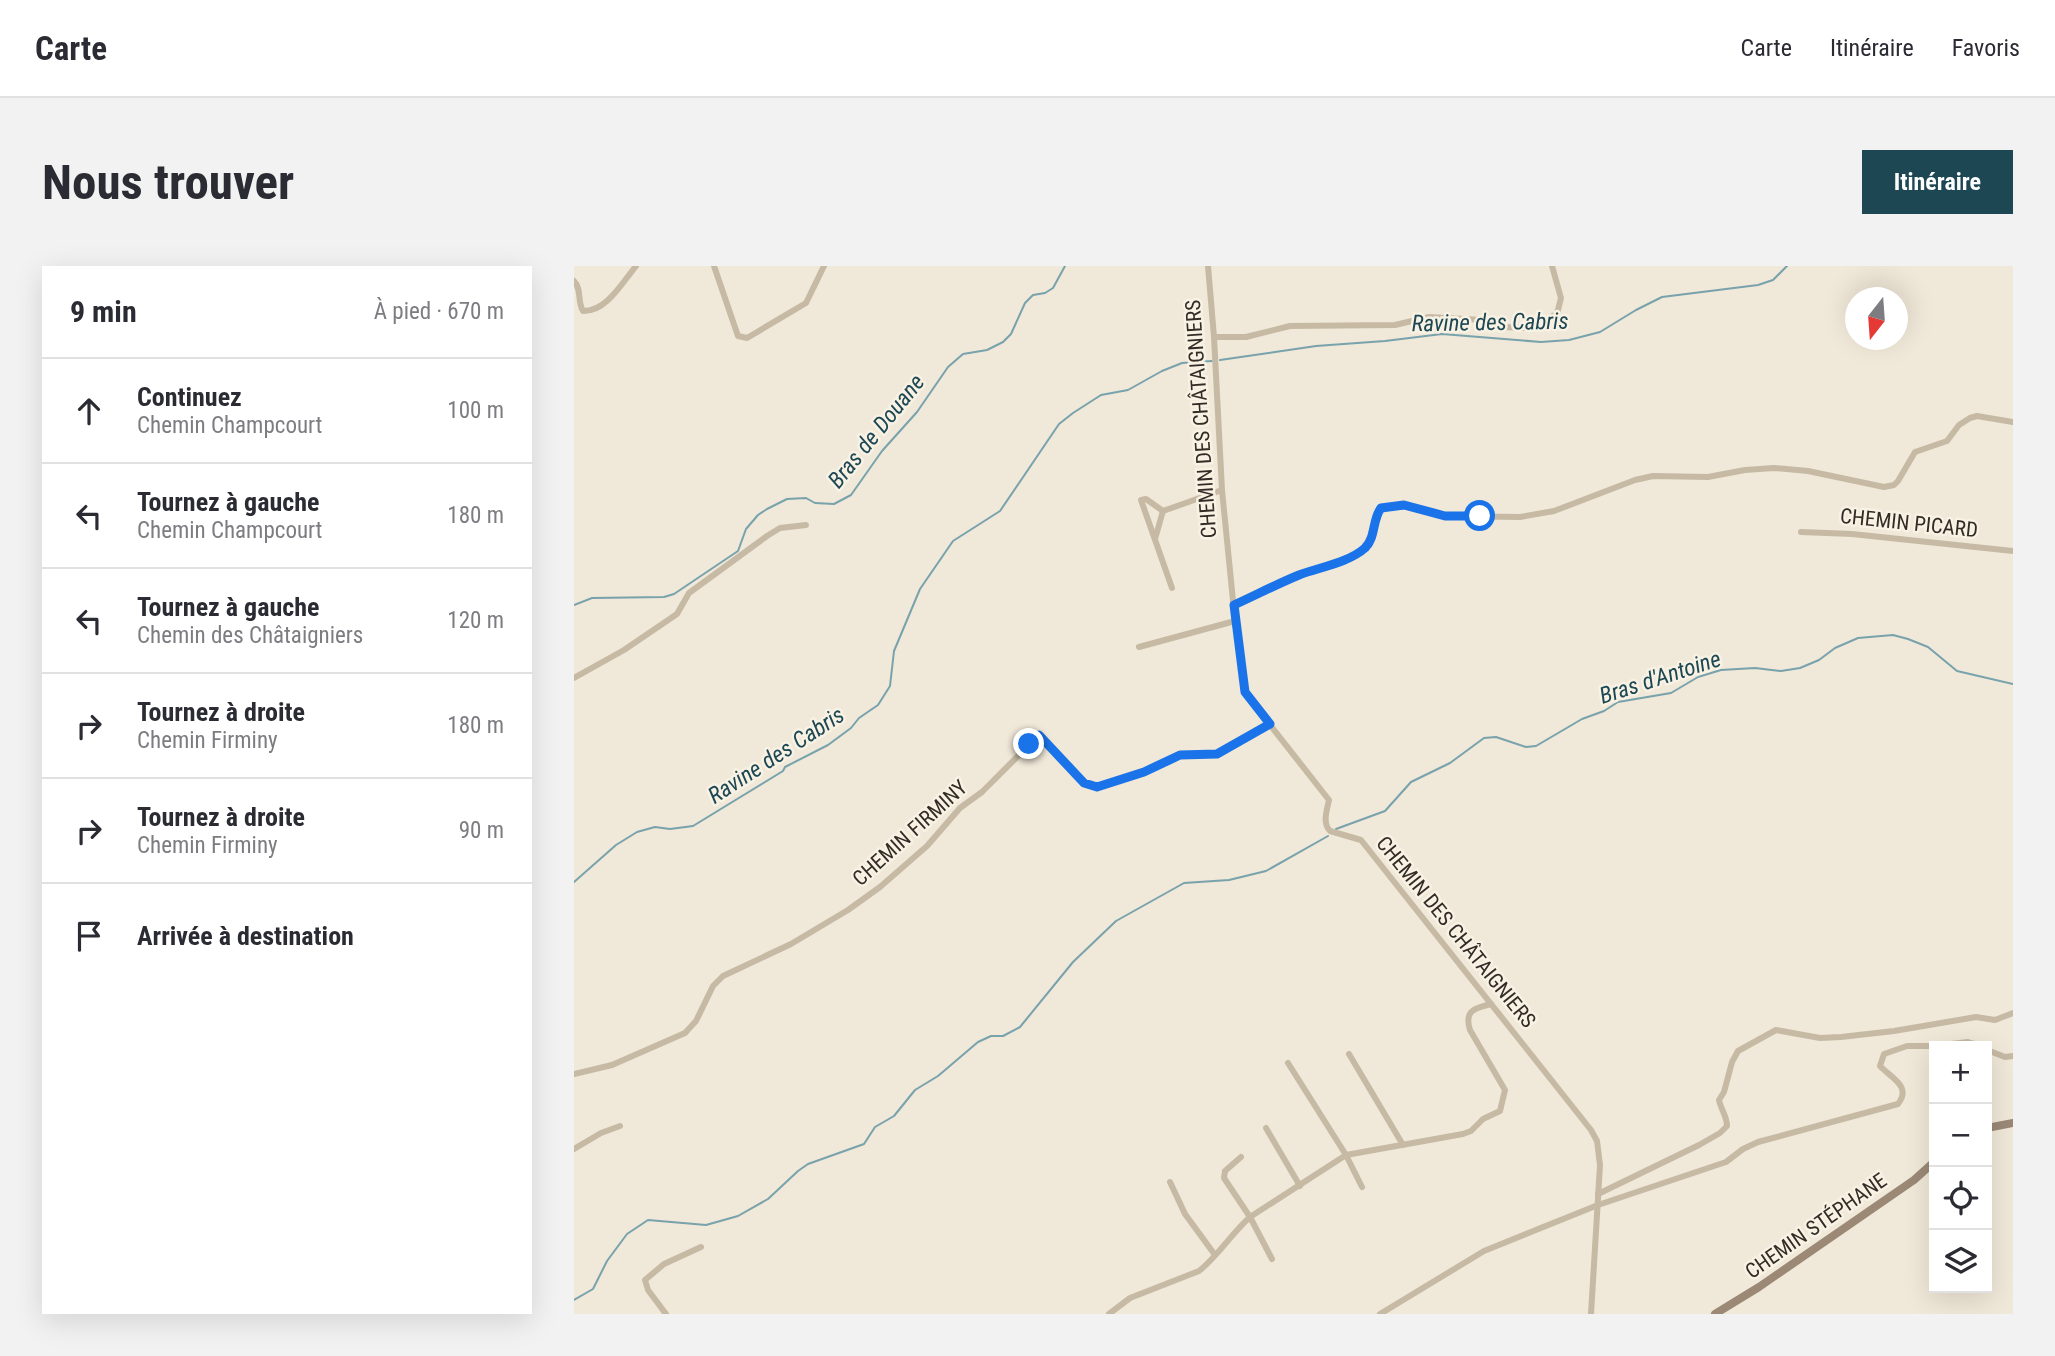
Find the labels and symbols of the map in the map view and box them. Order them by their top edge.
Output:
north arrow [1845,287,1908,350]
street label: CHEMIN DES CHÂTAIGNIERS [1181,299,1221,539]
water label: Ravine des Cabris [1411,308,1569,337]
water label: Bras de Douane [822,369,930,493]
route start [1464,500,1495,531]
street label: CHEMIN PICARD [1839,504,1979,542]
water label: Bras d'Antoine [1596,645,1724,710]
water label: Ravine des Cabris [703,701,849,809]
route end [1013,728,1044,759]
street label: CHEMIN FIRMINY [848,775,972,891]
street label: CHEMIN DES CHÂTAIGNIERS [1371,832,1541,1032]
street label: CHEMIN STÉPHANE [1741,1168,1891,1284]

